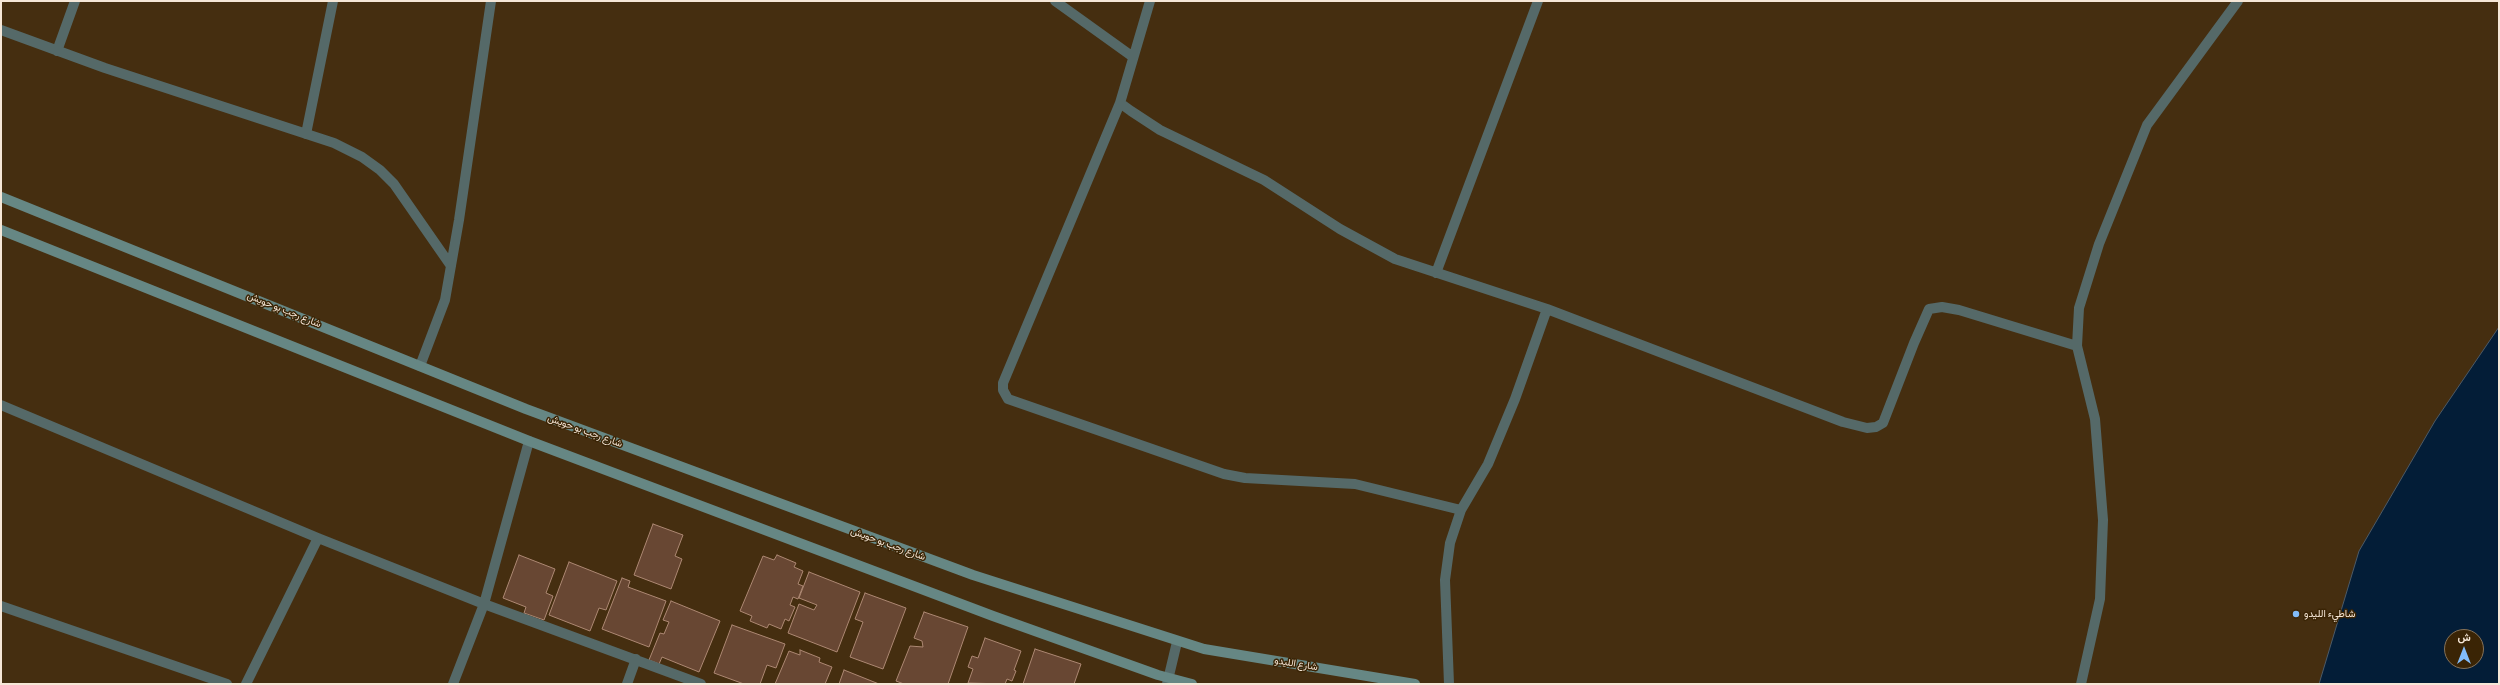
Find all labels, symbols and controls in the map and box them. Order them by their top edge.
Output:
street label: شارع رجب بو حويش [245,290,323,330]
street label: شارع رجب بو حويش [546,412,624,450]
street label: شارع رجب بو حويش [849,525,927,563]
place label: شاطيء الليدو [2304,608,2355,620]
marker: شاطيء الليدو [2291,609,2301,619]
north arrow [2444,629,2484,669]
text: ش [2457,631,2471,644]
street label: شارع الليدو [1273,655,1319,673]

